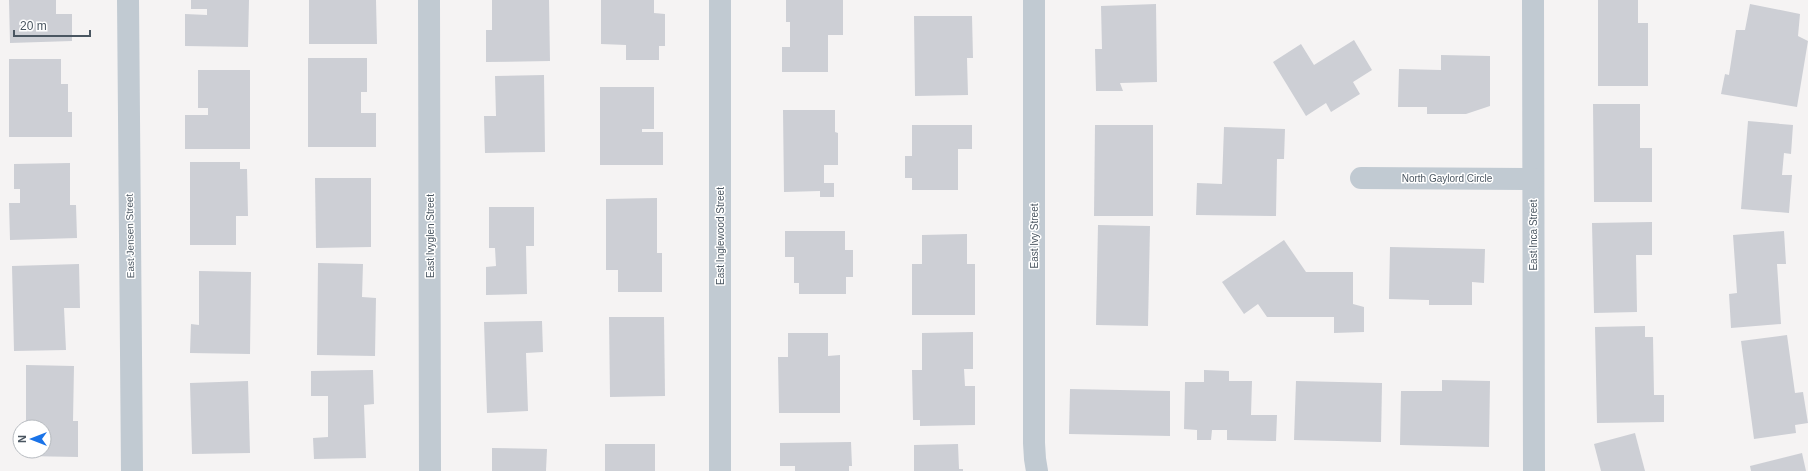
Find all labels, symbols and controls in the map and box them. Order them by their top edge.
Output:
scale bar [14,12,90,38]
text: 20 m [20,19,47,33]
street label: North Gaylord Circle [1402,173,1493,184]
street label: East Inglewood Street [715,187,726,285]
street label: East Jensen Street [124,193,136,278]
street label: East Ivyglen Street [425,194,436,278]
street label: East Inca Street [1528,199,1539,271]
street label: East Ivy Street [1029,203,1040,269]
north arrow [12,419,52,459]
text: N [16,435,28,443]

